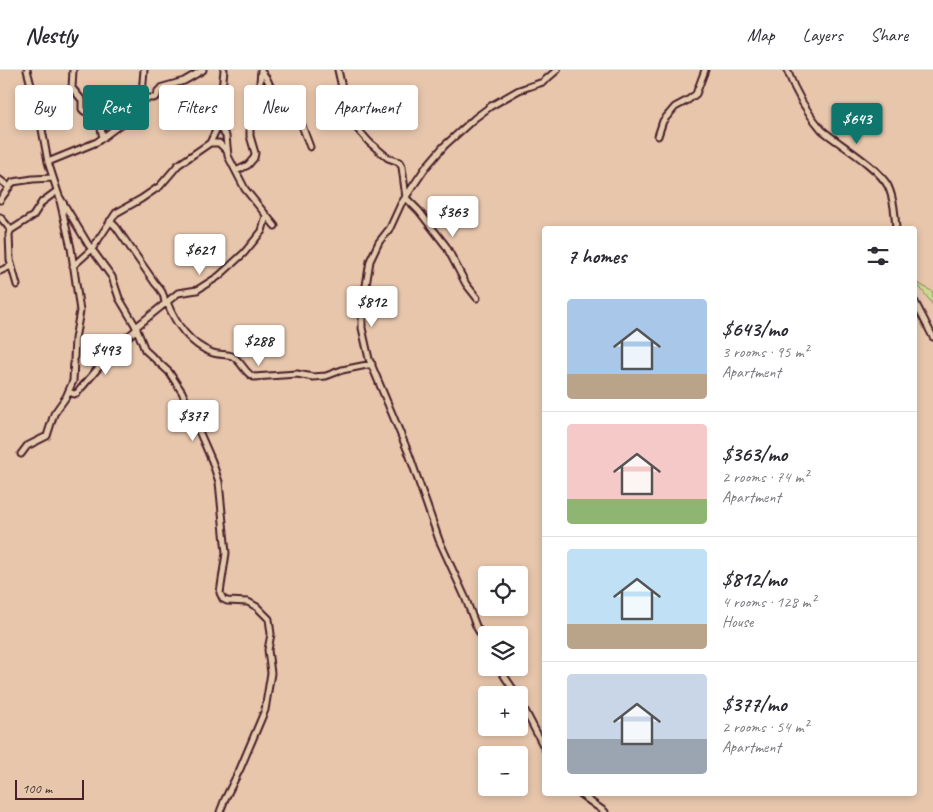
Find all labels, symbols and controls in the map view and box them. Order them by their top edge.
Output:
text: Nestly [25,20,77,50]
text: Map [747,24,775,46]
text: Layers [803,24,842,46]
text: Share [870,24,908,46]
chip: Buy [15,85,73,130]
chip: Rent [83,85,149,130]
chip: Filters [159,85,234,130]
chip: New [244,85,306,130]
chip: Apartment [316,85,418,130]
pin: $643 [827,102,887,145]
text: $643 [842,109,872,129]
pin: $363 [423,196,483,238]
text: $363 [438,202,468,222]
pin: $621 [170,234,230,276]
text: $621 [185,240,215,260]
icon: filters [864,242,892,270]
text: 7 homes [567,243,626,269]
pin: $812 [342,286,402,328]
text: $812 [358,292,386,312]
text: $643/mo [722,316,787,342]
icon: home [607,319,667,379]
pin: $288 [229,324,289,367]
text: $288 [245,331,273,351]
pin: $493 [76,334,136,376]
text: $493 [92,340,120,360]
text: 3 rooms · 95 m² [722,342,808,362]
text: Apartment [722,362,781,382]
pin: $377 [163,400,223,442]
text: $377 [179,406,207,426]
text: $363/mo [722,441,787,467]
icon: home [607,444,667,504]
text: 2 rooms · 74 m² [722,467,808,487]
text: Apartment [722,487,781,507]
map controls [478,566,528,796]
button: locate [478,566,528,616]
text: $812/mo [722,566,787,592]
icon: home [607,569,667,629]
text: 4 rooms · 128 m² [722,592,816,612]
text: House [722,612,753,632]
button: layers [478,626,528,676]
button: + [478,686,528,736]
text: $377/mo [722,691,787,717]
icon: home [607,694,667,754]
text: 2 rooms · 54 m² [722,717,808,737]
text: Apartment [722,737,781,757]
button: − [478,746,528,796]
scale bar [15,777,84,800]
text: 100 m [22,780,52,797]

